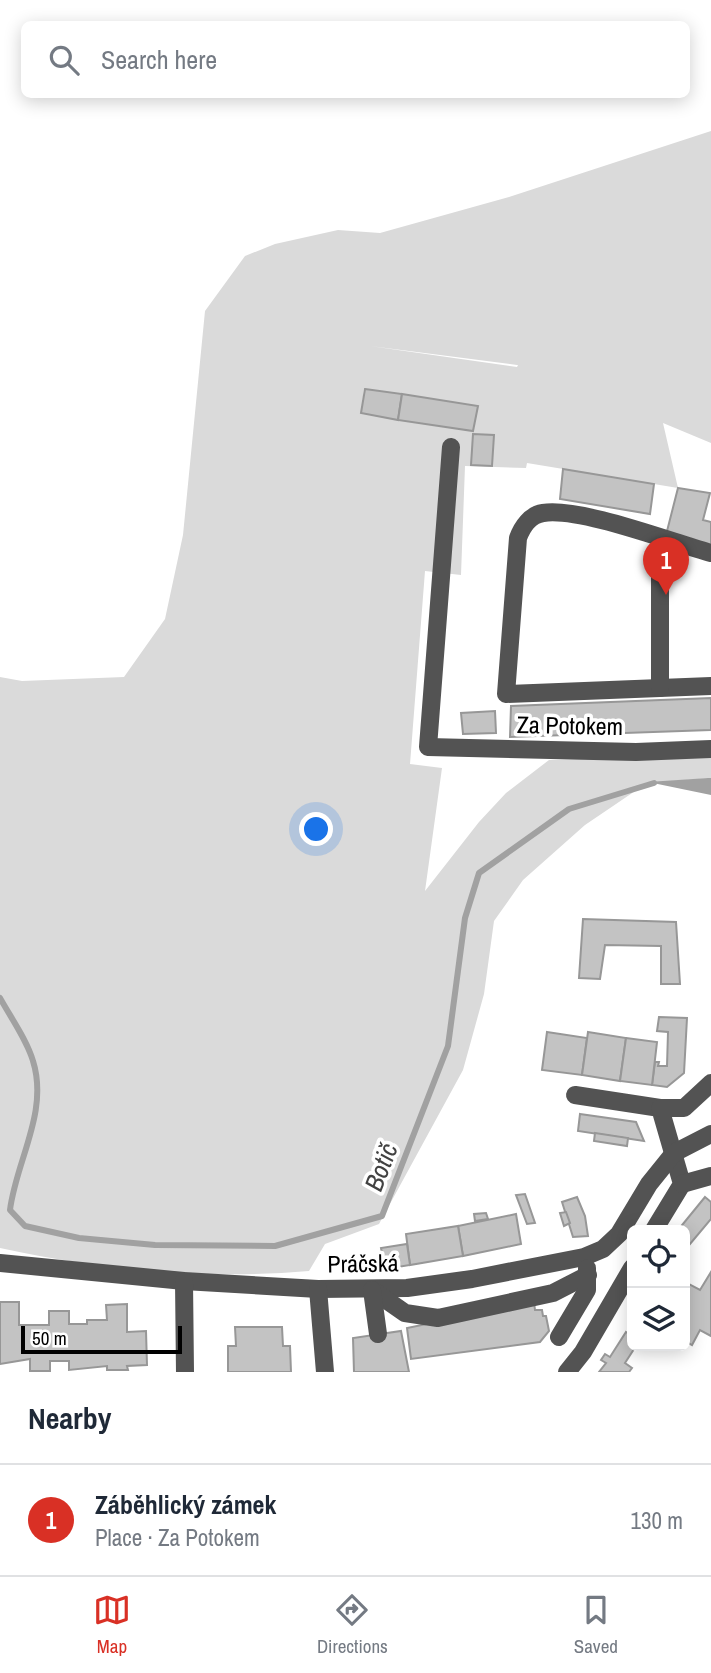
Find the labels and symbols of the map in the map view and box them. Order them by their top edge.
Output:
pin: 1 [643,537,689,595]
street label: Za Potokem [517,708,623,742]
your location [299,812,333,846]
water label: Botič [355,1138,406,1196]
street label: Práčská [327,1246,399,1280]
scale bar [21,1323,182,1355]

